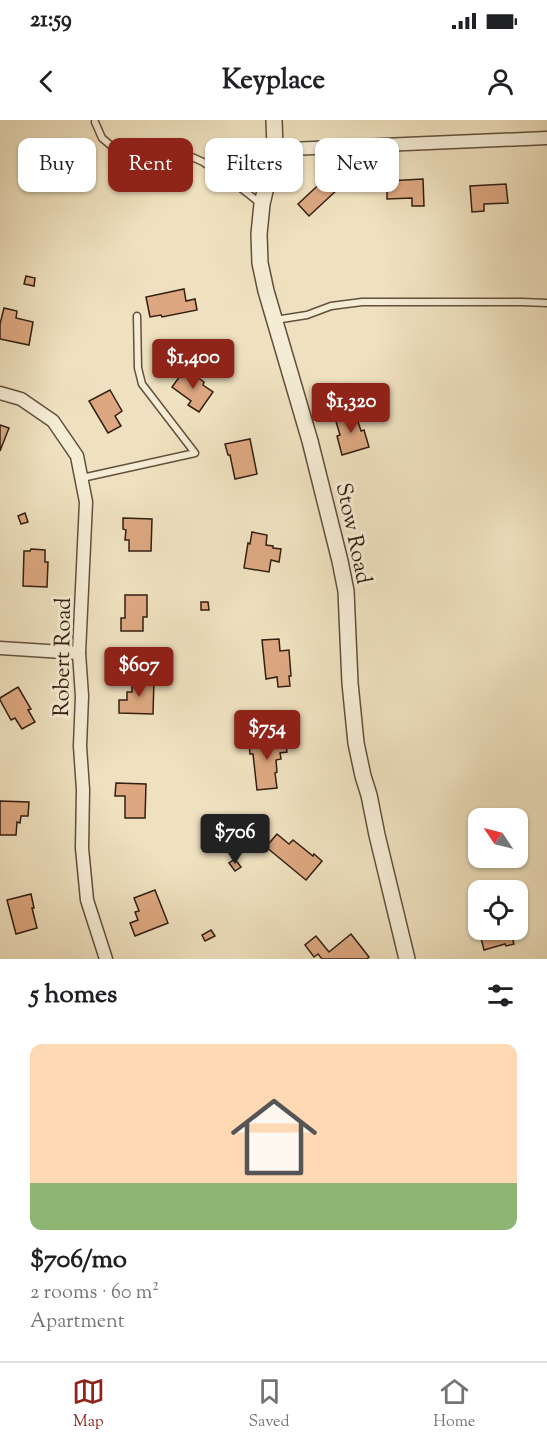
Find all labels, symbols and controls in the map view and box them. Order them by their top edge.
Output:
text: 21:59 [30,5,72,37]
text: Keyplace [222,62,325,101]
icon: back [30,65,63,98]
icon: person [484,65,517,98]
chip: Buy [18,138,96,192]
chip: Rent [108,138,193,192]
chip: Filters [205,138,303,192]
chip: New [315,138,399,192]
pin: $1,400 [144,339,242,390]
text: $1,400 [166,344,220,373]
pin: $1,320 [302,383,400,434]
text: $1,320 [326,388,376,417]
street label: Stow Road [326,480,378,587]
street label: Robert Road [47,597,81,717]
pin: $607 [103,647,175,698]
text: $607 [118,652,160,681]
pin: $754 [231,710,303,761]
text: $754 [248,715,286,744]
north arrow [468,808,528,868]
map controls [468,808,528,940]
pin: $706 [199,814,271,865]
text: $706 [215,819,255,848]
button: locate [468,880,528,940]
text: 5 homes [30,977,117,1014]
icon: filters [484,979,517,1012]
icon: home [220,1083,328,1191]
text: $706/mo [30,1242,127,1279]
text: 2 rooms · 60 m² [30,1279,159,1308]
text: Apartment [30,1308,125,1337]
tab: Map [72,1375,105,1434]
tab: Saved [248,1375,290,1434]
tab: Home [433,1375,475,1434]

